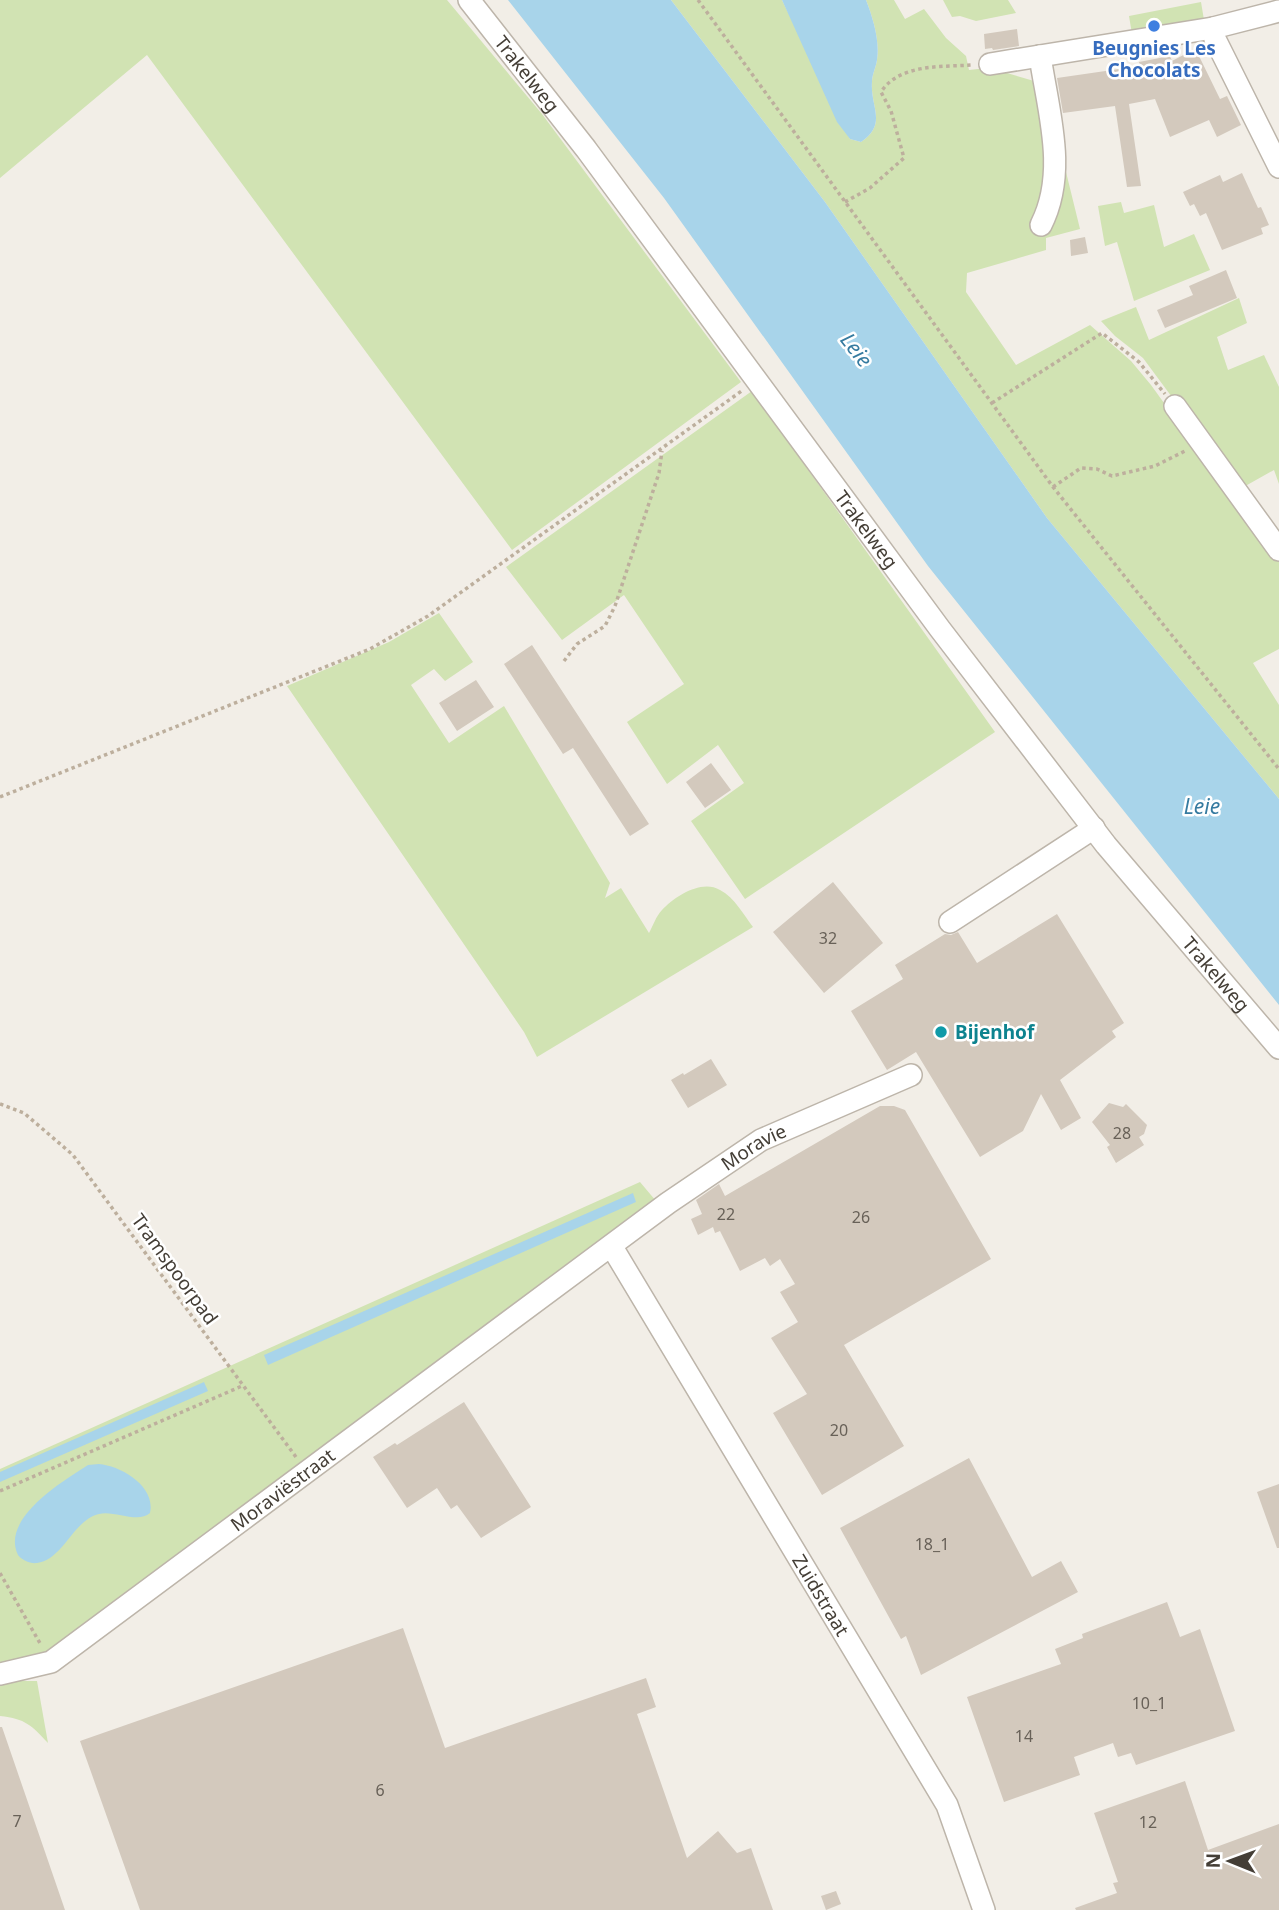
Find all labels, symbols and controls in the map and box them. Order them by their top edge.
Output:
marker: Beugnies Les Chocolats [1146,18,1162,34]
street label: Trakelweg [489,30,565,118]
place label: Beugnies Les Chocolats [1092,35,1216,83]
water label: Leie [835,326,879,372]
street label: Trakelweg [829,485,904,574]
water label: Leie [1184,792,1220,820]
house number: 32 [819,927,837,949]
street label: Trakelweg [1177,931,1255,1017]
place label: Bijenhof [955,1019,1036,1045]
marker: Bijenhof [933,1024,949,1040]
street label: Moravie [716,1118,790,1176]
house number: 28 [1113,1122,1131,1144]
house number: 22 [717,1203,735,1225]
house number: 26 [852,1206,870,1228]
street label: Tramspoorpad [126,1208,224,1330]
house number: 20 [830,1419,848,1441]
street label: Moraviëstraat [225,1442,340,1537]
house number: 18_1 [915,1533,949,1555]
street label: Zuidstraat [786,1549,856,1641]
house number: 10_1 [1132,1692,1166,1714]
house number: 14 [1015,1725,1033,1747]
house number: 6 [375,1779,385,1801]
house number: 7 [12,1810,22,1832]
house number: 12 [1139,1811,1157,1833]
north arrow [1195,1826,1265,1896]
text: N [1200,1853,1226,1869]

